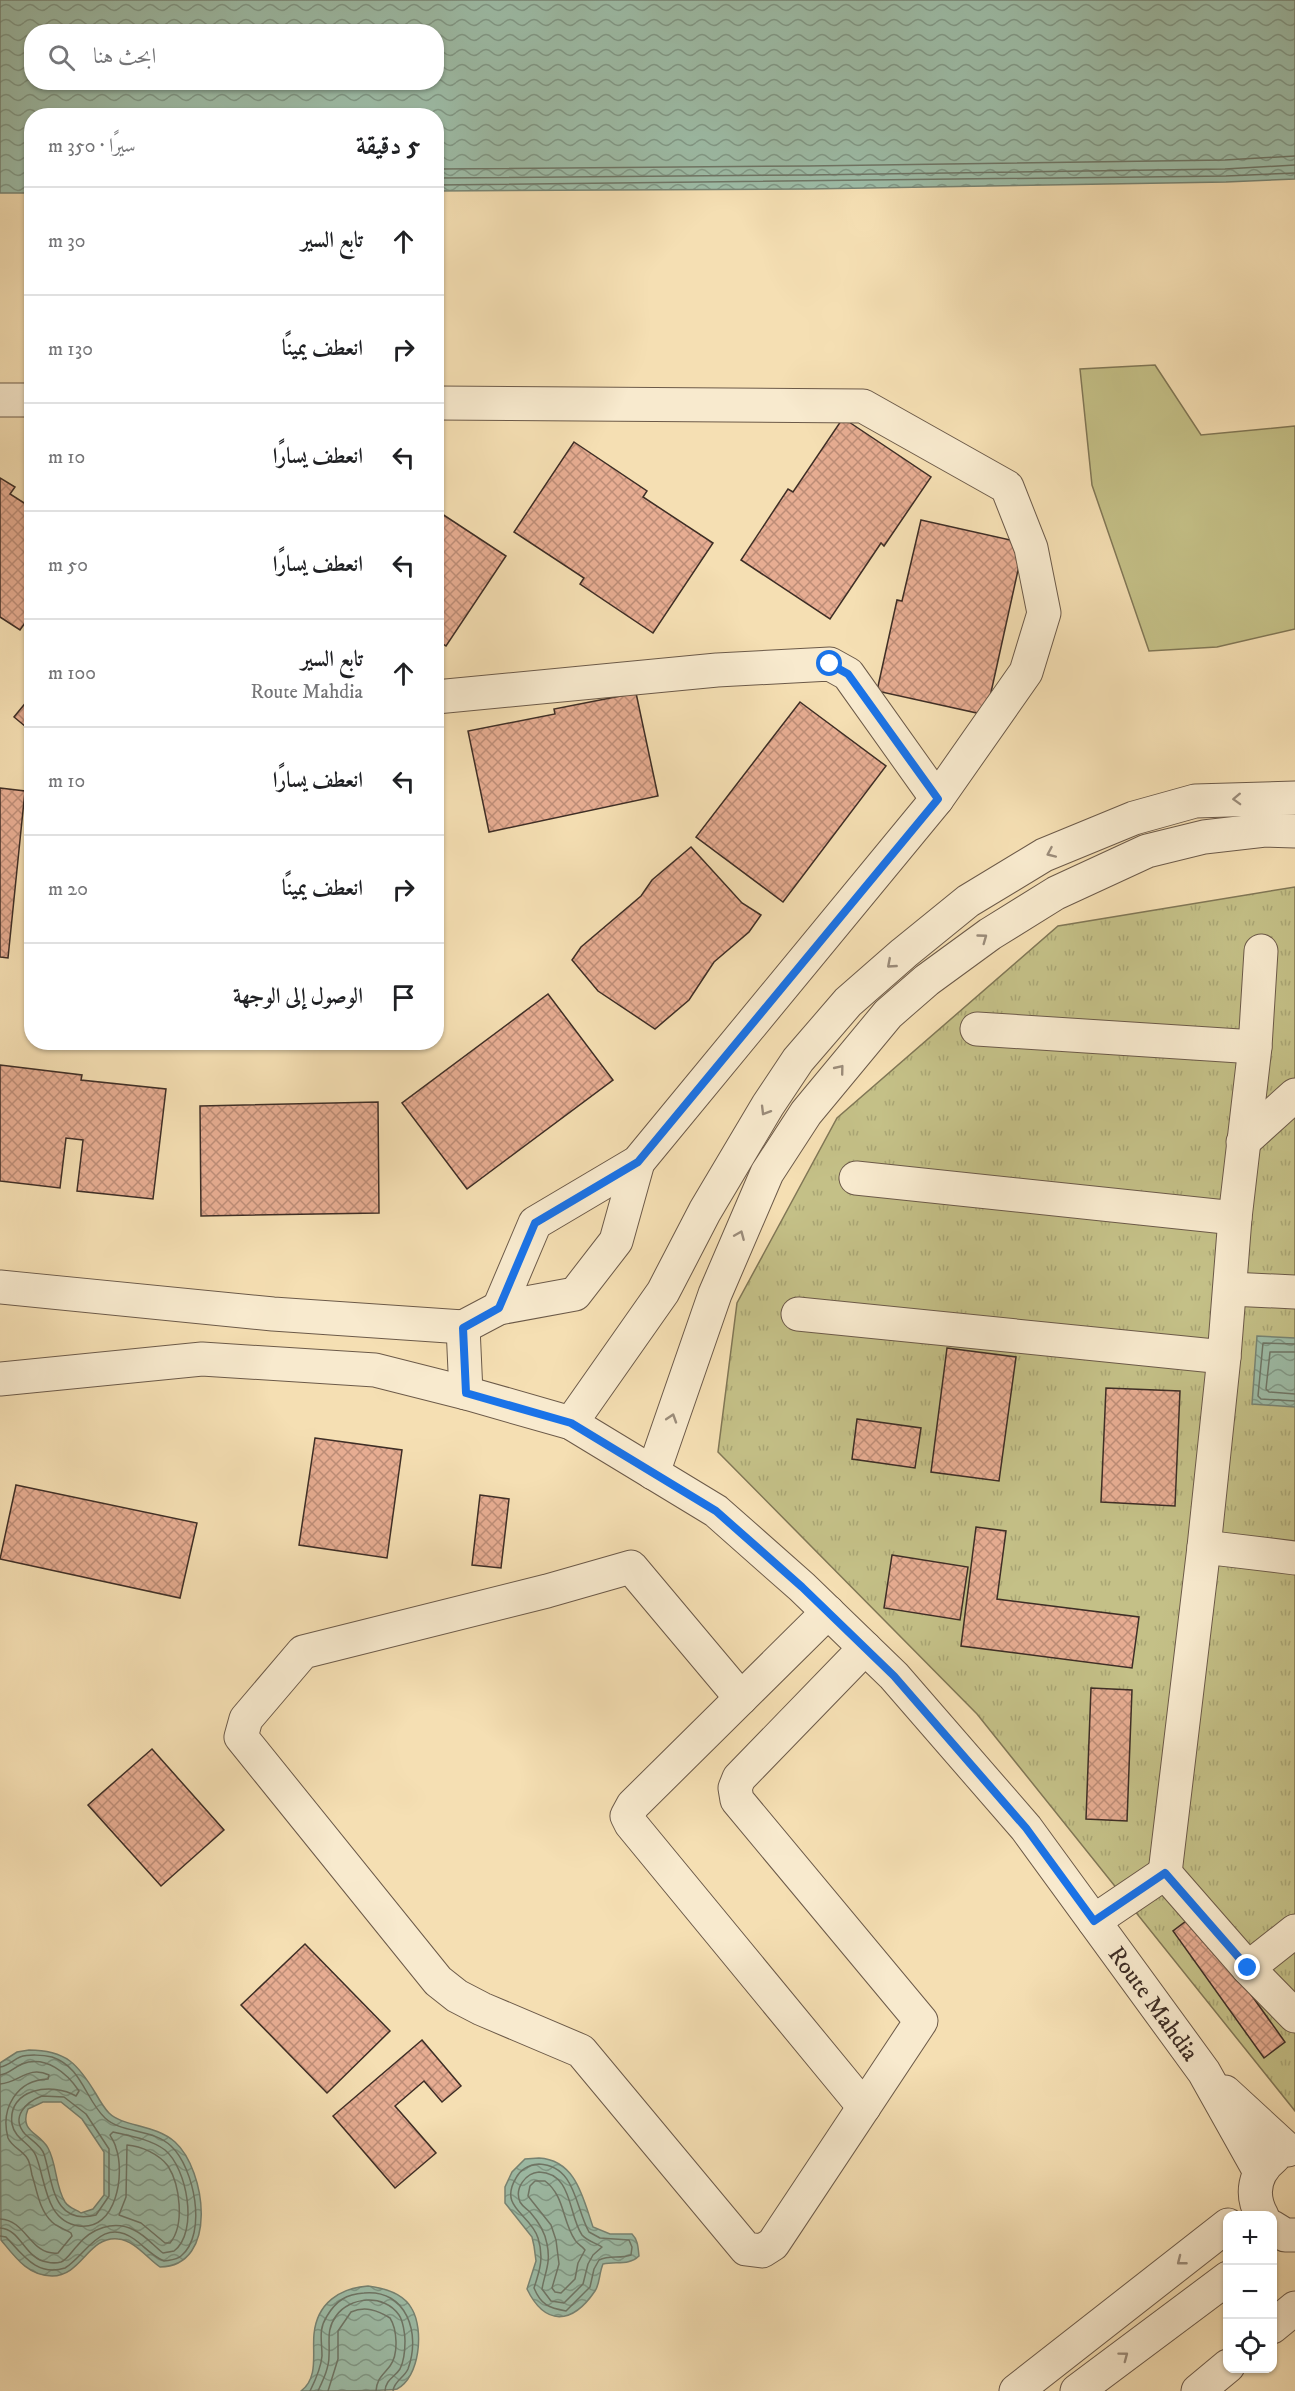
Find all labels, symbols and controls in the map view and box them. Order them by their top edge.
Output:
search box [24,24,444,90]
icon: search [45,41,78,74]
text: ابحث هنا [93,43,156,70]
text: 5 دقيقة [356,130,420,163]
text: سيرًا · 350 m [48,134,136,159]
icon: ahead [387,225,420,258]
text: تابع السير [301,227,363,254]
text: 30 m [48,229,86,254]
icon: right [387,333,420,366]
text: انعطف يمينًا [282,335,363,362]
text: 130 m [48,337,93,362]
icon: left [387,441,420,474]
text: انعطف يسارًا [273,443,363,470]
text: 10 m [48,445,85,470]
icon: left [387,549,420,582]
text: انعطف يسارًا [273,551,363,578]
text: 50 m [48,553,88,578]
text: تابع السير [301,646,363,673]
route start [816,650,842,676]
icon: ahead [387,657,420,690]
text: 100 m [48,661,96,686]
text: Route Mahdia [251,680,363,705]
icon: left [387,765,420,798]
text: انعطف يسارًا [273,767,363,794]
text: 10 m [48,769,85,794]
one-way arrow [1232,793,1241,806]
one-way arrow [1046,846,1057,858]
icon: right [387,873,420,906]
text: انعطف يمينًا [282,875,363,902]
text: 20 m [48,877,88,902]
one-way arrow [977,935,988,946]
one-way arrow [888,957,898,968]
icon: arrive [387,981,420,1014]
text: الوصول إلى الوجهة [233,983,363,1010]
one-way arrow [833,1065,844,1076]
one-way arrow [760,1105,772,1115]
one-way arrow [733,1231,745,1242]
one-way arrow [664,1413,677,1424]
street label: Route Mahdia [1101,1940,1205,2068]
route end [1234,1954,1260,1980]
map controls [1223,2211,1277,2373]
button: + [1223,2211,1277,2265]
one-way arrow [1177,2254,1188,2265]
button: − [1223,2265,1277,2319]
button: locate [1223,2319,1277,2373]
one-way arrow [1117,2352,1128,2363]

